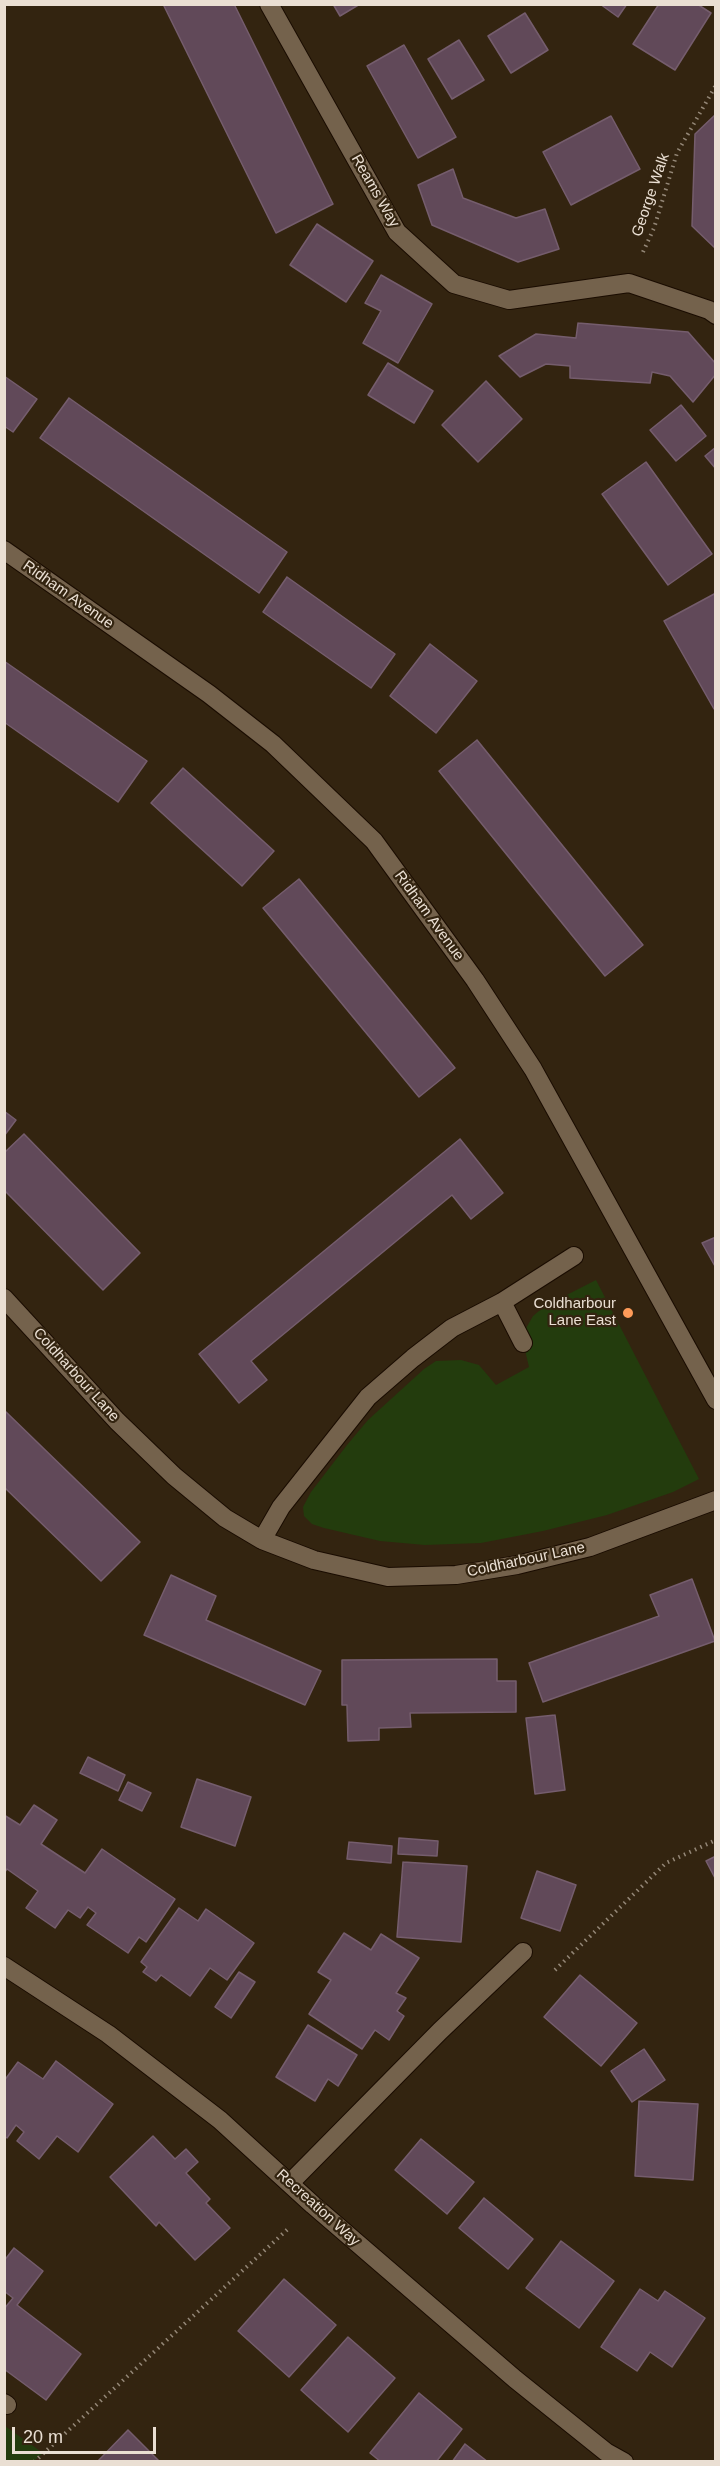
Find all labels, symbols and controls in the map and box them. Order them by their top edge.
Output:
street label: Reams Way [347,151,403,231]
street label: George Walk [628,151,674,239]
street label: Ridham Avenue [19,557,117,633]
street label: Ridham Avenue [390,868,468,964]
place label: Coldharbour Lane East [533,1295,616,1330]
marker: Coldharbour Lane East [621,1306,635,1320]
street label: Coldharbour Lane [29,1324,123,1426]
street label: Coldharbour Lane [465,1539,587,1581]
street label: Recreation Way [273,2166,363,2250]
scale bar [15,2415,159,2453]
text: 20 m [23,2427,63,2447]

